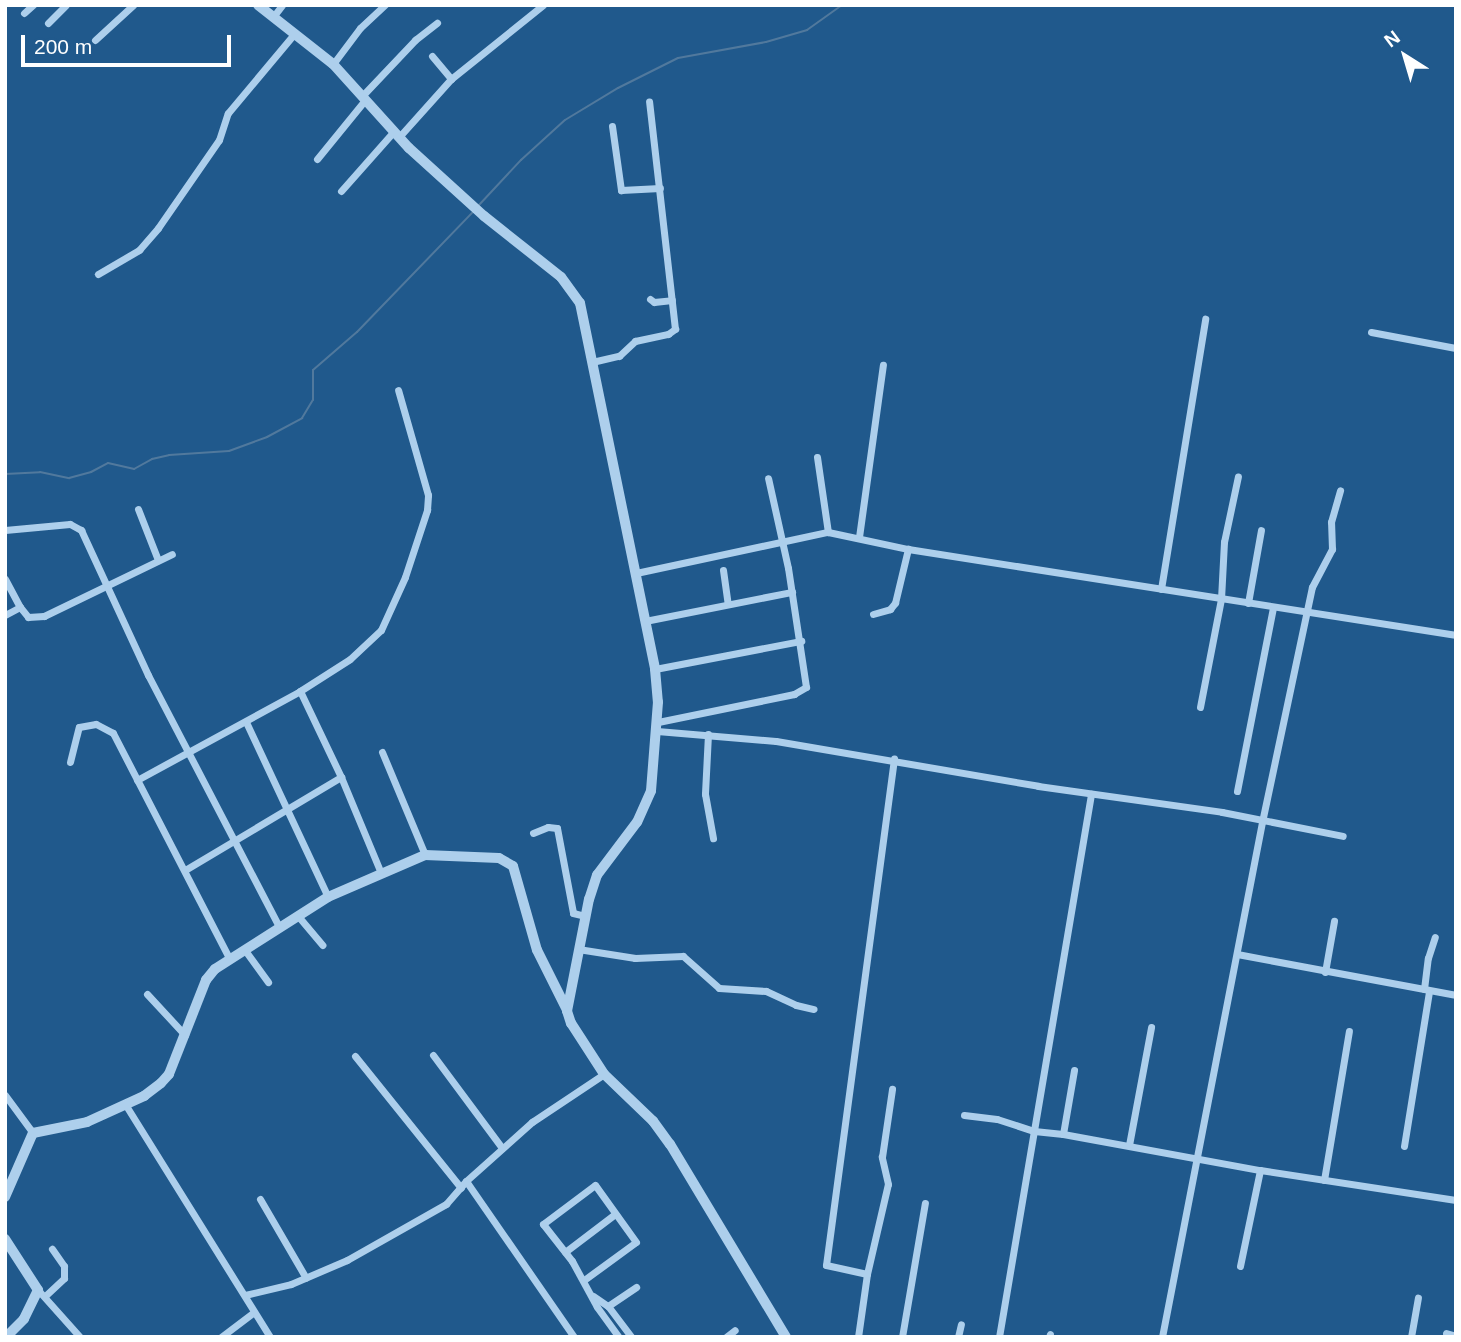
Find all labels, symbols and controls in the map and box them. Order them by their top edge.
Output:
scale bar [24,21,234,65]
north arrow [1370,21,1440,91]
text: N [1380,26,1404,51]
text: 200 m [34,35,92,58]

